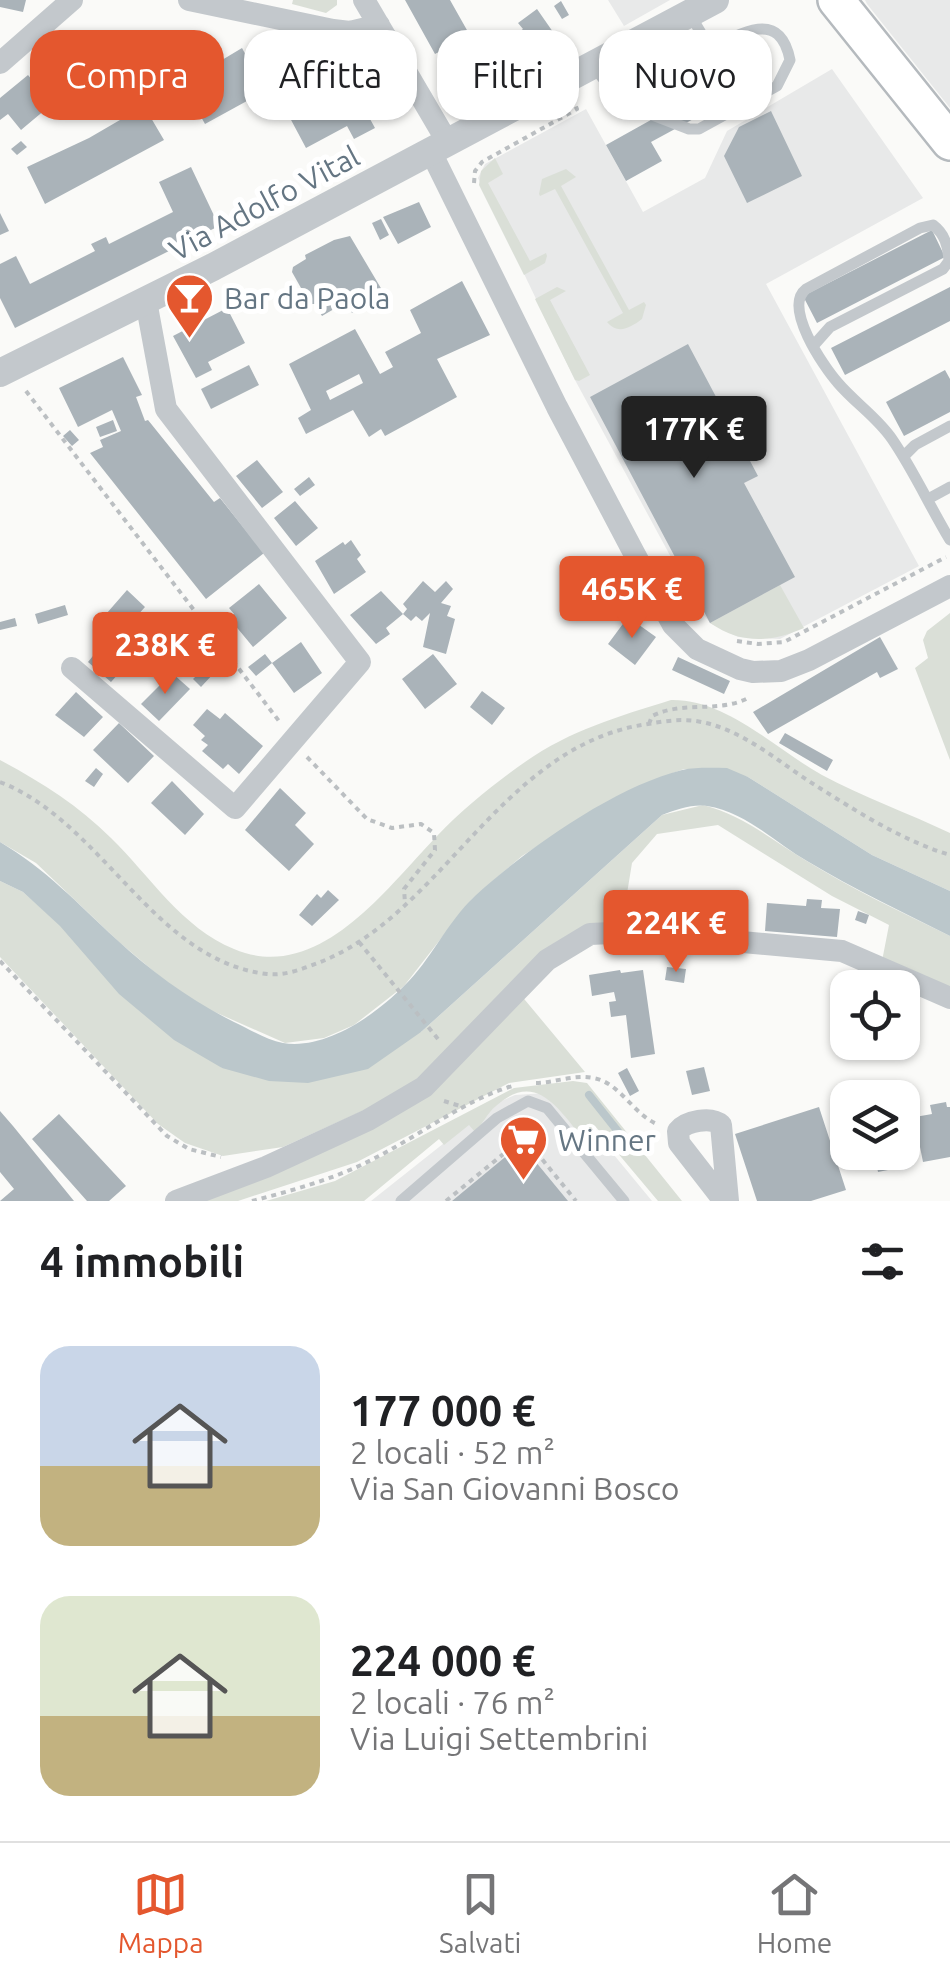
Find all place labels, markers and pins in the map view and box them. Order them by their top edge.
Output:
bar icon: Bar da Paola [163,272,215,340]
place label: Bar da Paola [224,281,391,315]
pin: 177K € [613,396,775,481]
pin: 465K € [551,556,713,641]
pin: 238K € [84,612,246,697]
pin: 224K € [595,890,757,975]
supermarket icon: Winner [497,1114,549,1182]
place label: Winner [558,1123,656,1157]

